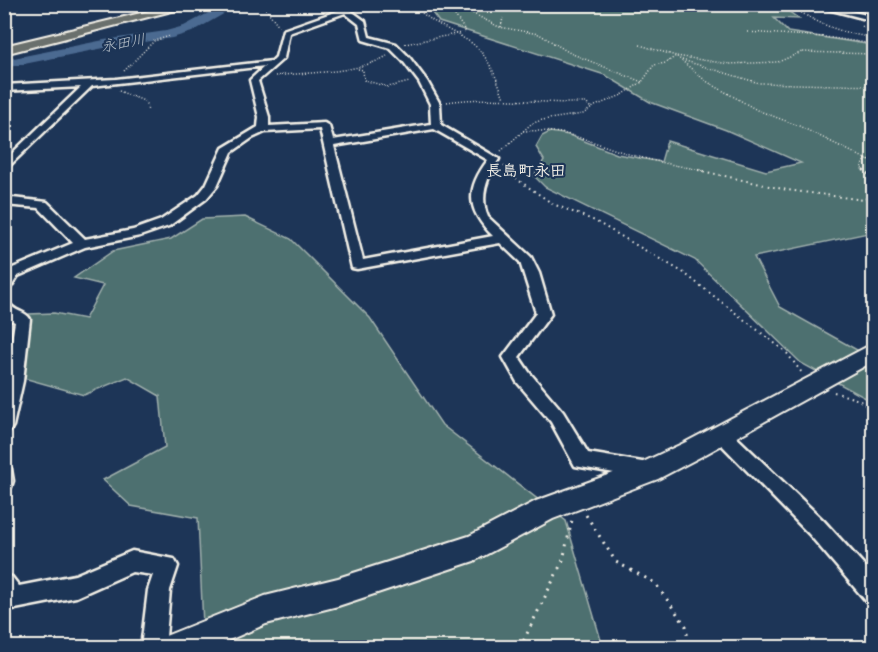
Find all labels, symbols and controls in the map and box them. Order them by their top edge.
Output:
water label: 永田川 [99,28,147,60]
district label: 長島町永田 [486,159,566,184]

